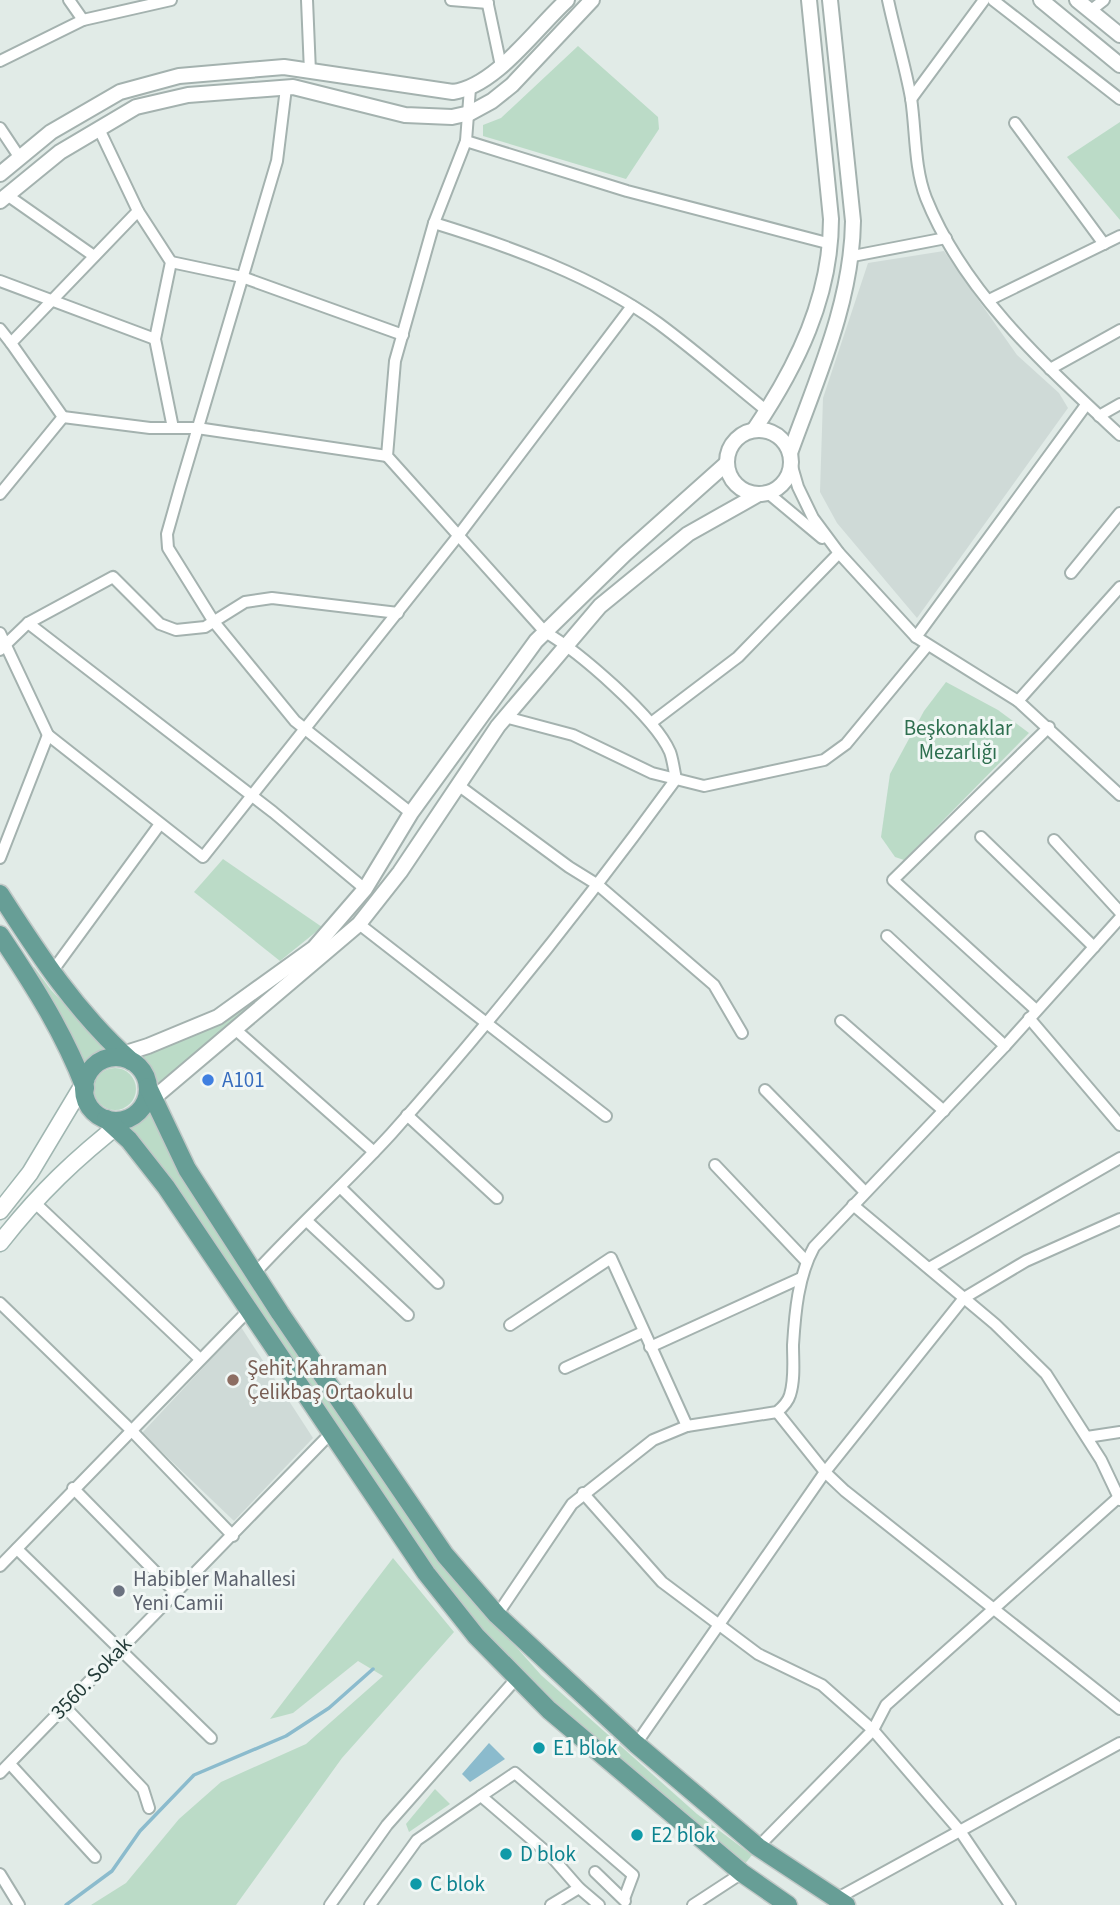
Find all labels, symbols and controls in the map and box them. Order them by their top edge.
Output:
park label: Beşkonaklar Mezarlığı [904,713,1013,767]
place label: A101 [222,1065,265,1095]
marker: A101 [200,1072,216,1088]
place label: Şehit Kahraman Çelikbaş Ortaokulu [247,1353,413,1407]
marker: Şehit Kahraman Çelikbaş Ortaokulu [225,1372,241,1388]
place label: Habibler Mahallesi Yeni Camii [132,1564,296,1618]
marker: Habibler Mahallesi Yeni Camii [111,1583,127,1599]
street label: 3560. Sokak [44,1629,139,1726]
place label: E1 blok [553,1733,618,1763]
marker: E1 blok [531,1740,547,1756]
place label: E2 blok [651,1820,716,1850]
marker: E2 blok [629,1827,645,1843]
place label: D blok [520,1839,576,1869]
marker: D blok [498,1846,514,1862]
place label: C blok [430,1869,486,1899]
marker: C blok [408,1876,424,1892]

